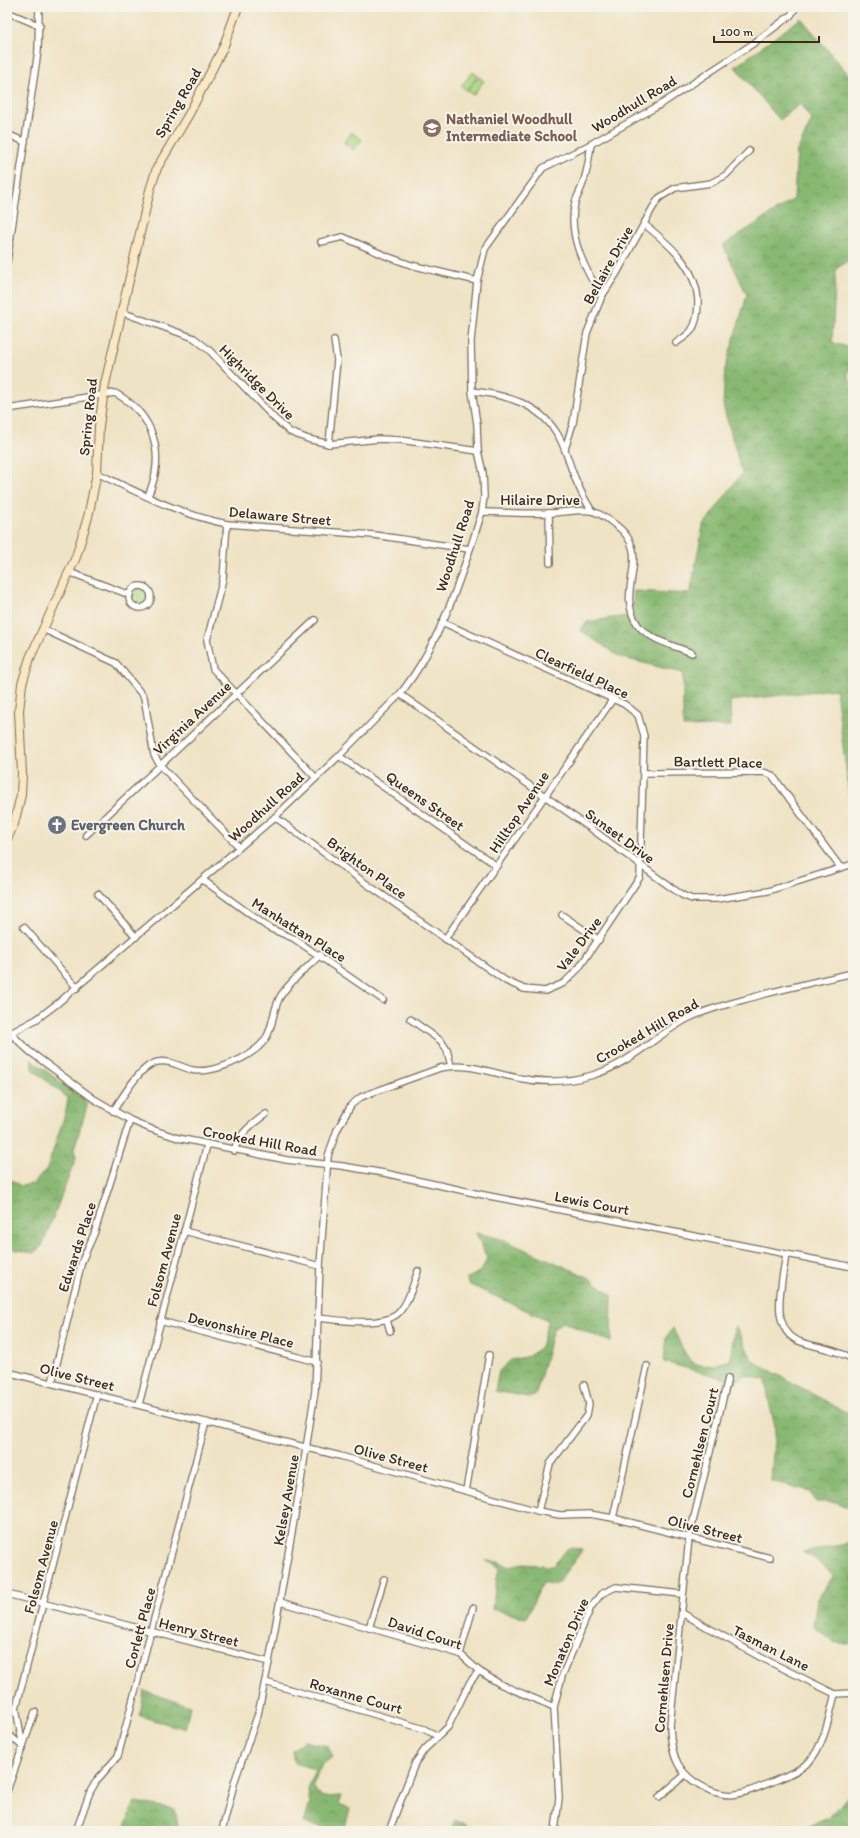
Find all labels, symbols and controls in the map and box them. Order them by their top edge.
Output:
scale bar [714,18,819,44]
text: 100 m [720,25,753,39]
street label: Spring Road [151,65,205,141]
street label: Woodhull Road [588,72,680,136]
place label: Nathaniel Woodhull Intermediate School [446,110,578,145]
school or university icon: Nathaniel Woodhull Intermediate School [421,117,443,139]
street label: Bellaire Drive [579,223,637,307]
street label: Highridge Drive [215,340,299,424]
street label: Spring Road [75,377,101,457]
street label: Hilaire Drive [500,491,580,509]
street label: Woodhull Road [432,498,478,594]
street label: Delaware Street [228,503,332,529]
street label: Clearfield Place [532,643,632,703]
street label: Virginia Avenue [149,677,235,759]
street label: Bartlett Place [673,752,763,772]
street label: Queens Street [382,767,468,835]
street label: Woodhull Road [224,768,308,846]
street label: Hilltop Avenue [485,768,553,856]
street label: Sunset Drive [582,805,658,867]
church icon: Evergreen Church [46,814,68,836]
place label: Evergreen Church [71,816,186,835]
street label: Brighton Place [323,833,411,903]
street label: Manhattan Place [248,894,350,966]
street label: Vale Drive [553,913,605,975]
street label: Crooked Hill Road [592,994,702,1068]
street label: Crooked Hill Road [201,1122,319,1160]
street label: Lewis Court [553,1187,631,1219]
street label: Edwards Place [54,1200,100,1294]
street label: Folsom Avenue [143,1211,185,1309]
street label: Devonshire Place [186,1308,296,1352]
street label: Olive Street [38,1359,117,1395]
street label: Cornehlsen Court [678,1385,723,1500]
street label: Olive Street [352,1439,431,1477]
street label: Kelsey Avenue [269,1453,303,1547]
street label: Olive Street [666,1511,745,1547]
street label: Folsom Avenue [20,1518,62,1616]
street label: Corlett Place [121,1585,159,1671]
street label: Monaton Drive [539,1595,593,1689]
street label: Henry Street [157,1613,241,1651]
street label: David Court [386,1613,465,1654]
street label: Tasman Lane [730,1621,812,1675]
street label: Cornehlsen Drive [650,1622,678,1734]
street label: Roxanne Court [308,1674,405,1718]

